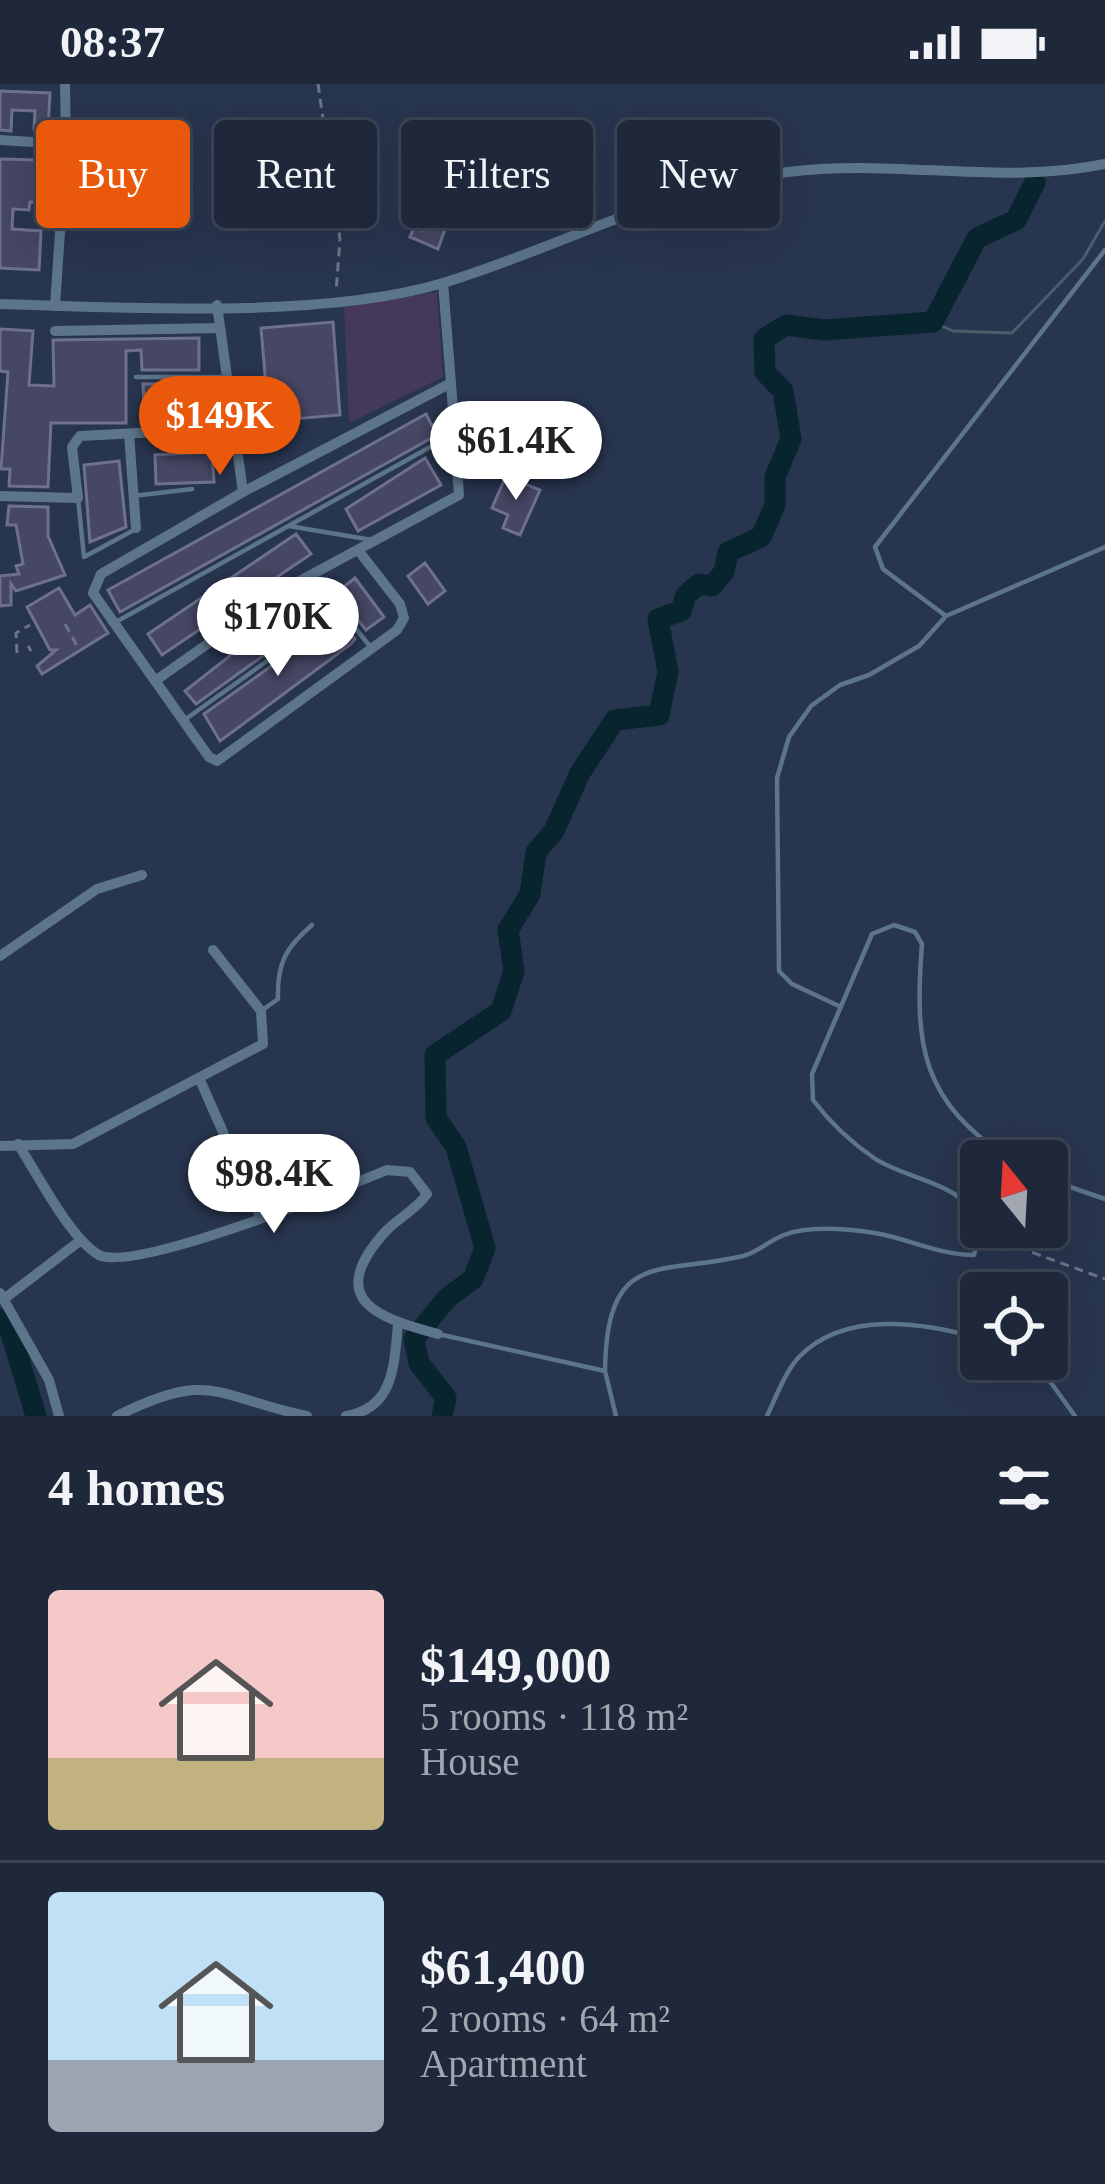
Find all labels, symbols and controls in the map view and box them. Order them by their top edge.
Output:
text: 08:37 [60,17,165,67]
chip: Buy [36,120,190,228]
chip: Rent [214,120,377,228]
chip: Filters [401,120,593,228]
chip: New [617,120,780,228]
pin: $149K [136,376,304,478]
text: $149K [166,393,274,436]
pin: $61.4K [418,401,614,503]
text: $61.4K [457,418,575,461]
pin: $170K [194,577,362,679]
text: $170K [224,594,332,637]
pin: $98.4K [176,1134,372,1236]
north arrow [960,1140,1068,1248]
map controls [960,1140,1068,1380]
text: $98.4K [215,1151,333,1194]
button: locate [960,1272,1068,1380]
icon: filters [991,1455,1057,1521]
text: 4 homes [48,1460,225,1516]
text: $149,000 [420,1637,611,1693]
icon: home [144,1638,288,1782]
text: 5 rooms · 118 m² [420,1695,688,1738]
text: House [420,1740,520,1783]
text: $61,400 [420,1939,586,1995]
icon: home [144,1940,288,2084]
text: 2 rooms · 64 m² [420,1997,670,2040]
text: Apartment [420,2042,587,2085]

